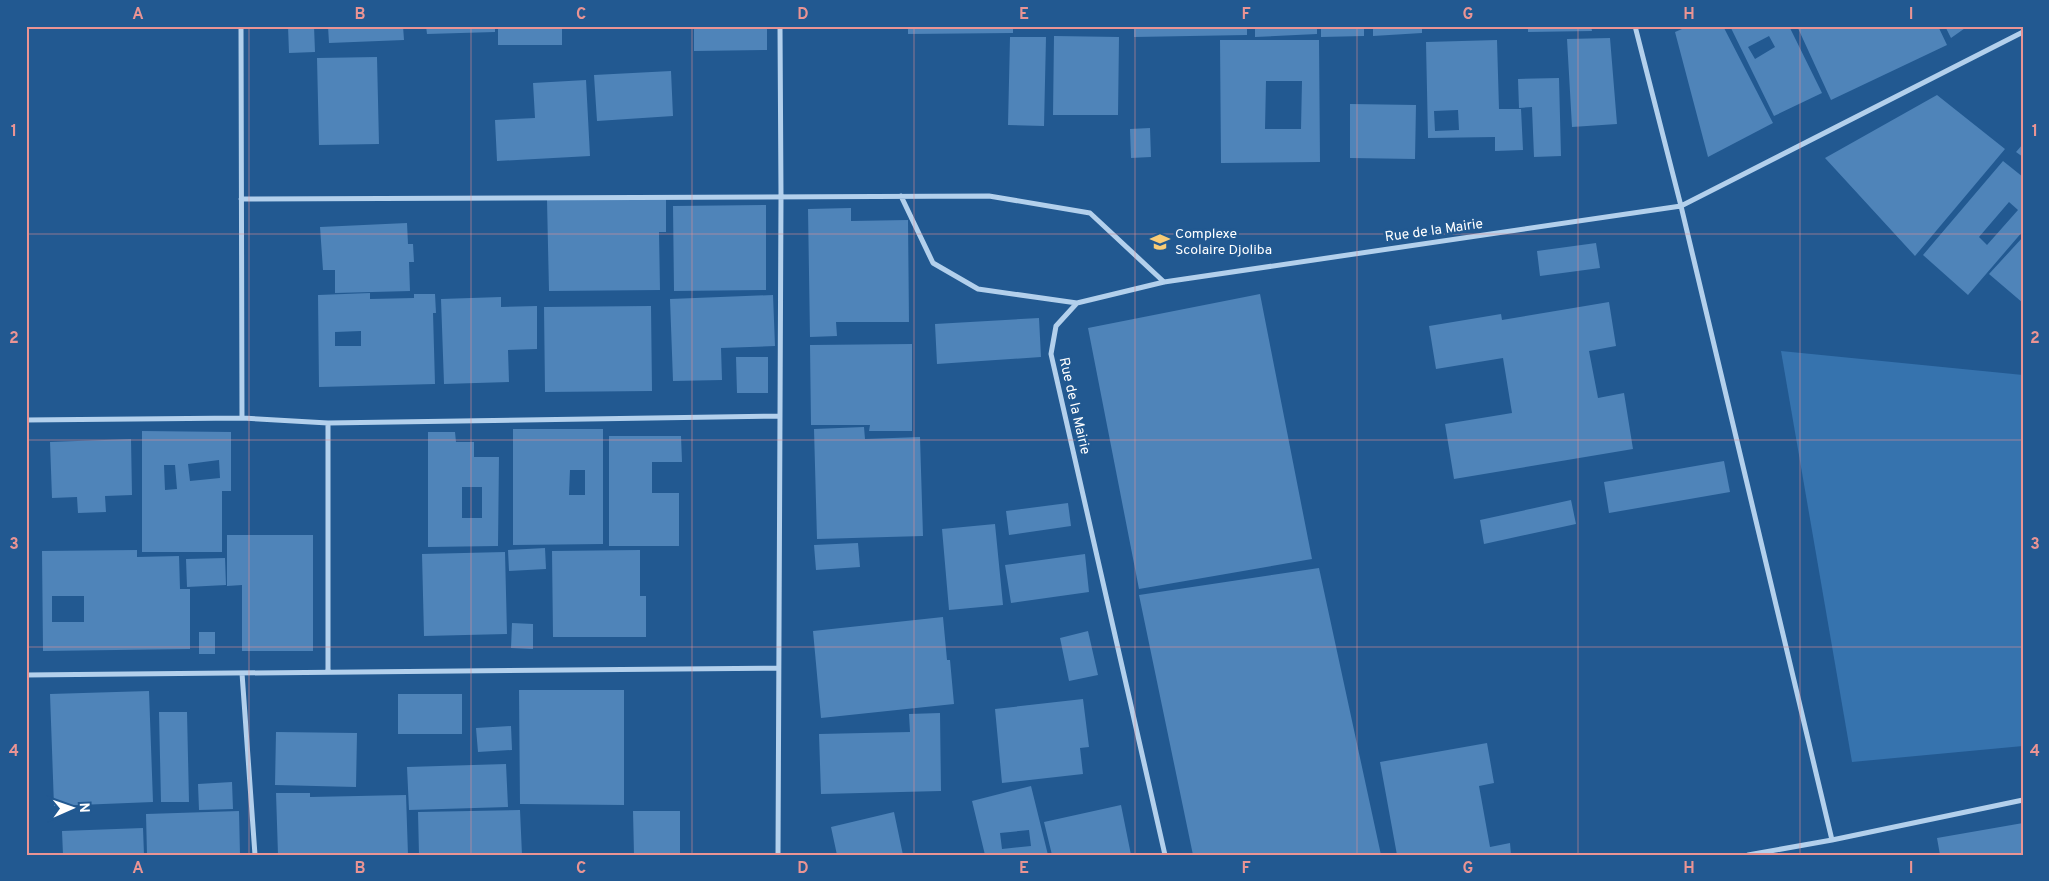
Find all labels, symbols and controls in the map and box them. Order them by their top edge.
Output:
text: A [132,5,144,25]
text: B [354,5,366,25]
text: C [576,5,586,25]
text: D [797,5,809,25]
text: E [1019,5,1029,25]
text: F [1241,5,1251,25]
text: G [1463,5,1473,25]
text: H [1683,5,1695,25]
text: I [1909,5,1913,25]
text: 1 [11,122,17,142]
text: 1 [2032,122,2038,142]
street label: Rue de la Mairie [1384,216,1484,246]
place label: Complexe Scolaire Djoliba [1175,226,1272,259]
school or university icon: Complexe Scolaire Djoliba [1149,231,1171,253]
text: 2 [9,329,19,349]
text: 2 [2030,329,2040,349]
street label: Rue de la Mairie [1055,356,1093,456]
text: 3 [9,535,19,555]
text: 3 [2030,535,2040,555]
text: 4 [9,742,19,762]
text: 4 [2030,742,2040,762]
north arrow [48,784,98,834]
text: N [75,802,92,813]
text: A [132,859,144,879]
text: B [354,859,366,879]
text: C [576,859,586,879]
text: D [797,859,809,879]
text: E [1019,859,1029,879]
text: F [1241,859,1251,879]
text: G [1463,859,1473,879]
text: H [1683,859,1695,879]
text: I [1909,859,1913,879]

